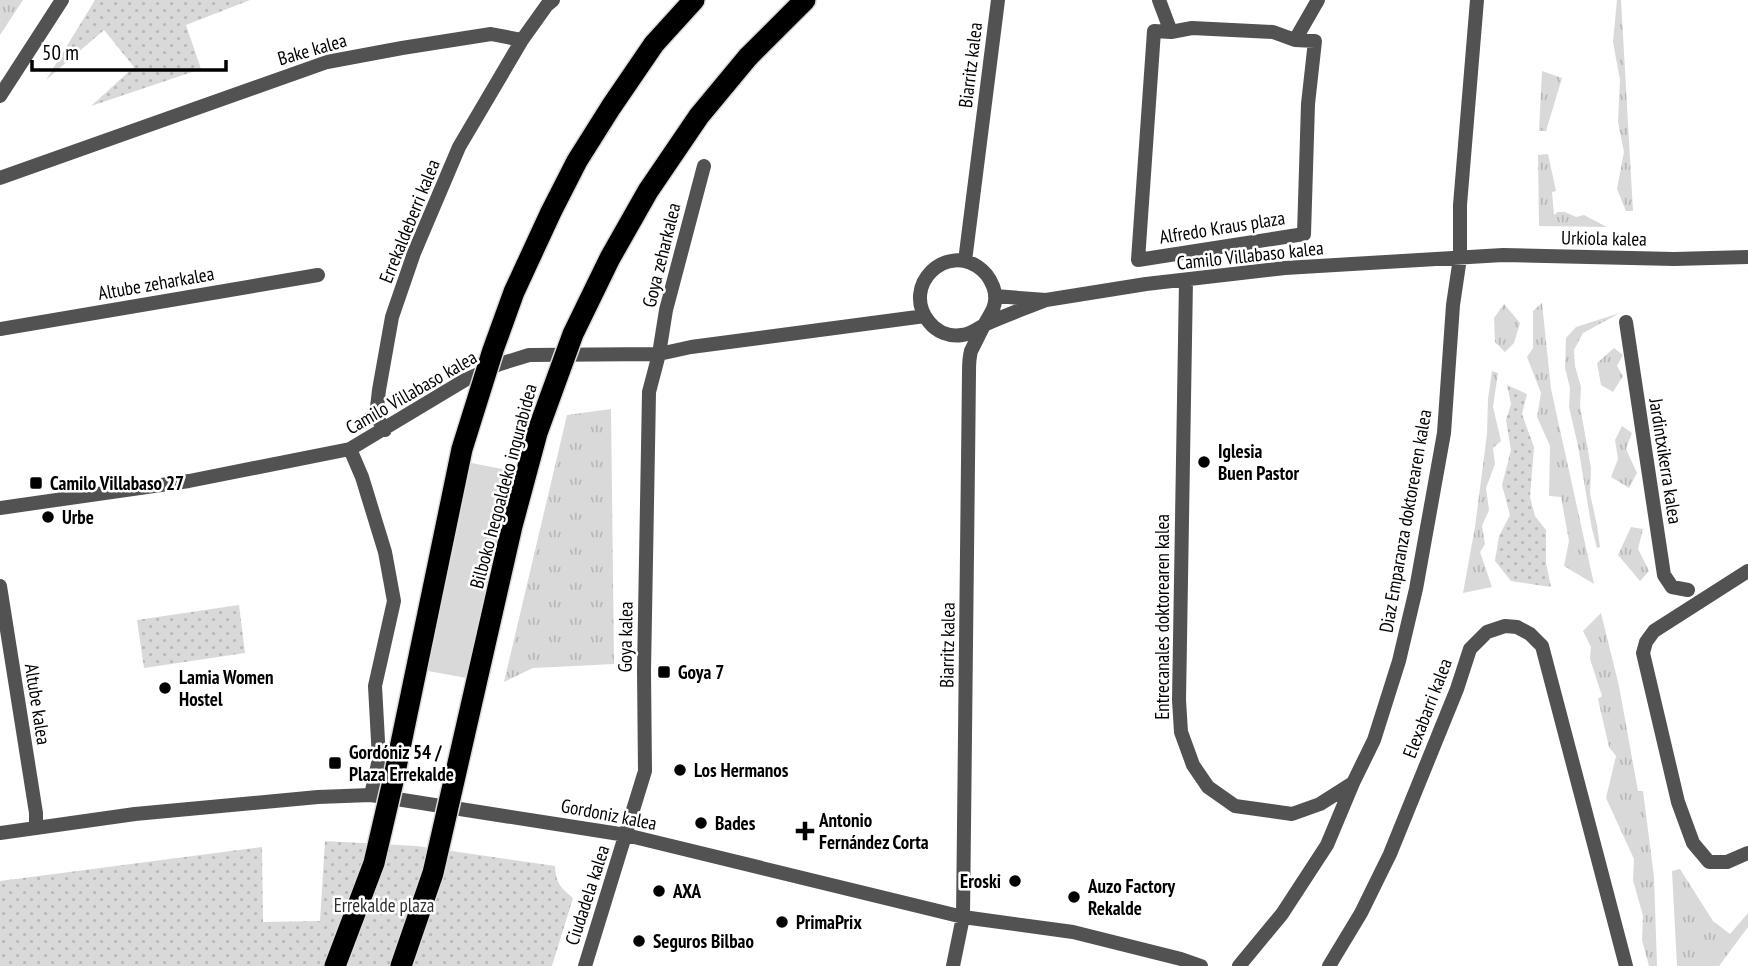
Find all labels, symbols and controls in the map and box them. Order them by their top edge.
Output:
street label: Biarritz kalea [953,21,987,109]
scale bar [32,28,226,72]
street label: Bake kalea [275,28,349,70]
text: 50 m [42,39,79,66]
street label: Errekaldeberri kalea [373,156,445,286]
street label: Goya zeharkalea [636,200,686,310]
street label: Alfredo Kraus plaza [1157,205,1287,249]
street label: Urkiola kalea [1561,225,1647,251]
street label: Camilo Villabaso kalea [1175,235,1325,275]
street label: Altube zeharkalea [96,261,216,305]
street label: Camilo Villabaso kalea [341,345,481,439]
street label: Bilboko hegoaldeko ingurabidea [464,381,542,591]
street label: Jardintxikerra kalea [1644,395,1688,526]
street label: Diaz Emparanza doktorearen kalea [1374,408,1436,634]
place label: Iglesia Buen Pastor [1218,439,1299,485]
marker: Iglesia Buen Pastor [1196,454,1212,470]
place label: Camilo Villabaso 27 [50,471,184,495]
marker: Camilo Villabaso 27 [28,475,44,491]
place label: Urbe [62,505,94,529]
marker: Urbe [40,509,56,525]
street label: Entrecanales doktorearen kalea [1150,514,1174,720]
street label: Goya kalea [612,601,638,673]
street label: Biarritz kalea [934,602,960,688]
street label: Elexabarri kalea [1397,655,1457,761]
place label: Goya 7 [678,660,724,684]
street label: Altube kalea [20,662,56,746]
marker: Goya 7 [656,664,672,680]
place label: Lamia Women Hostel [179,665,274,711]
marker: Lamia Women Hostel [157,680,173,696]
place label: Gordóniz 54 / Plaza Errekalde [349,740,454,786]
marker: Gordóniz 54 / Plaza Errekalde [327,755,343,771]
place label: Los Hermanos [694,758,789,782]
marker: Los Hermanos [672,762,688,778]
street label: Gordoniz kalea [559,793,659,835]
place label: Antonio Fernández Corta [818,808,929,854]
place label: Bades [715,811,756,835]
marker: Bades [693,815,709,831]
marker: Antonio Fernández Corta [797,823,813,839]
street label: Ciudadela kalea [560,842,614,948]
place label: Eroski [960,869,1001,893]
marker: Eroski [1007,873,1023,889]
place label: Auzo Factory Rekalde [1087,874,1175,920]
place label: AXA [672,879,702,903]
marker: AXA [651,883,667,899]
marker: Auzo Factory Rekalde [1066,889,1082,905]
park label: Errekalde plaza [334,893,434,917]
place label: PrimaPrix [796,910,862,934]
marker: PrimaPrix [774,914,790,930]
place label: Seguros Bilbao [653,929,754,953]
marker: Seguros Bilbao [631,933,647,949]

